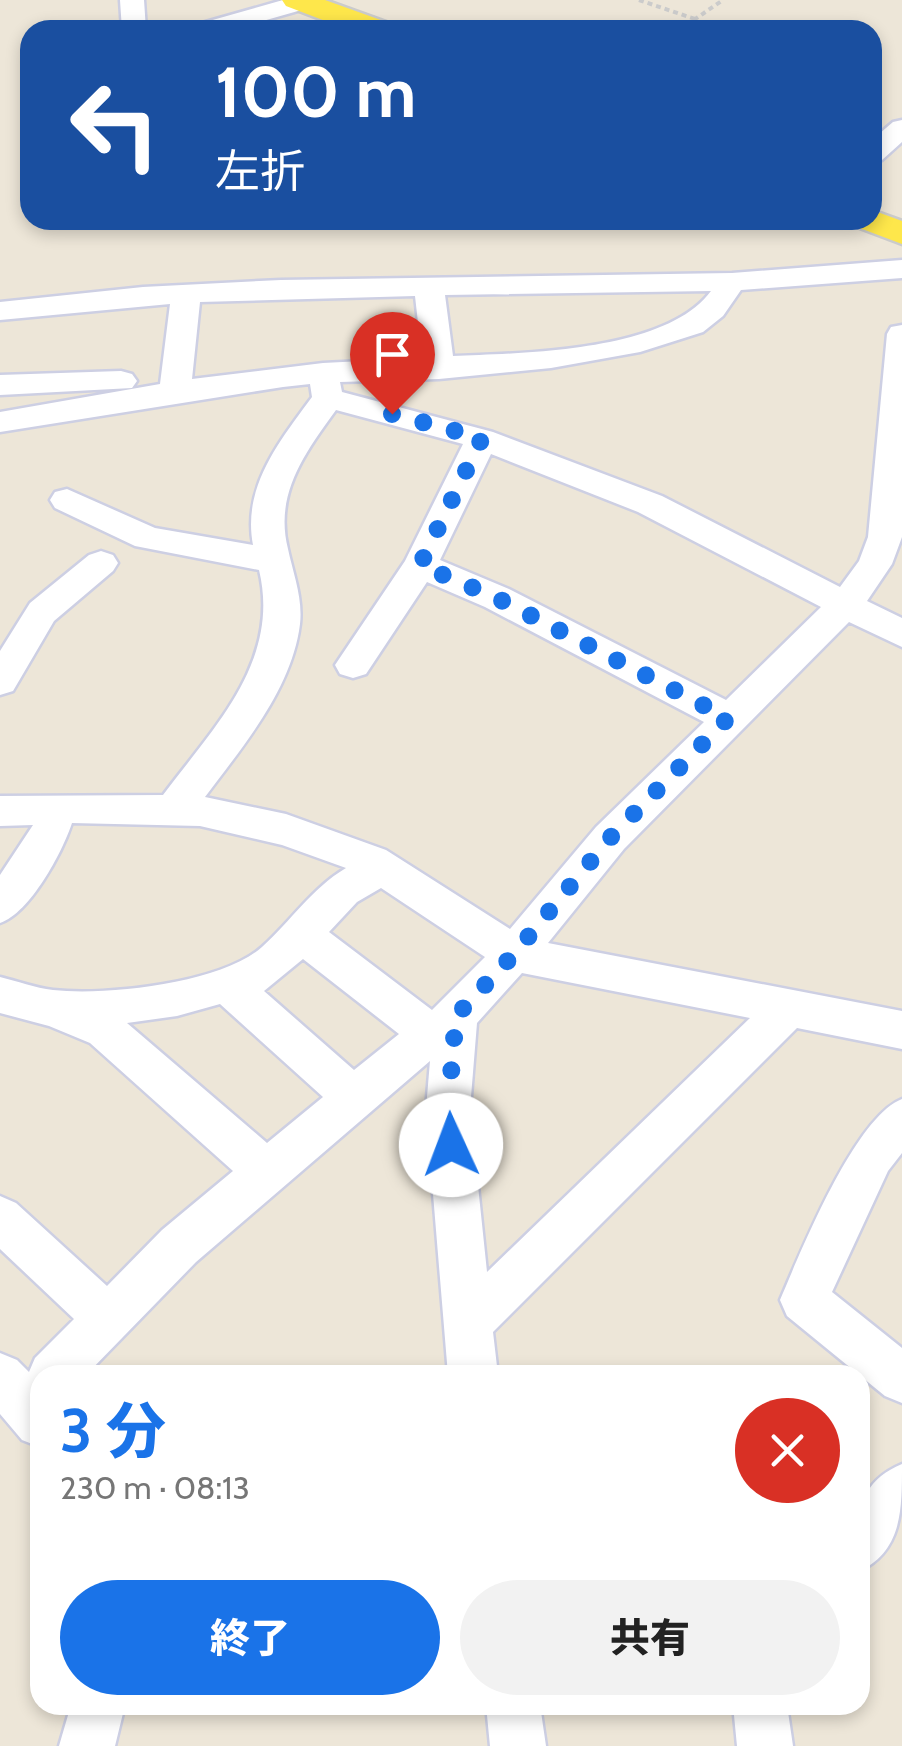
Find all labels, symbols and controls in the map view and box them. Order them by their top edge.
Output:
text: 100 m [215,49,416,135]
icon: left [50,60,180,190]
text: 左折 [215,144,305,198]
pin [350,312,435,415]
icon: arrive [365,327,420,382]
position arrow [399,1093,503,1197]
text: 3 分 [60,1394,166,1467]
button: close [735,1398,840,1503]
text: 230 m · 08:13 [60,1468,250,1507]
button: 終了 [60,1580,440,1695]
button: 共有 [460,1580,840,1695]

